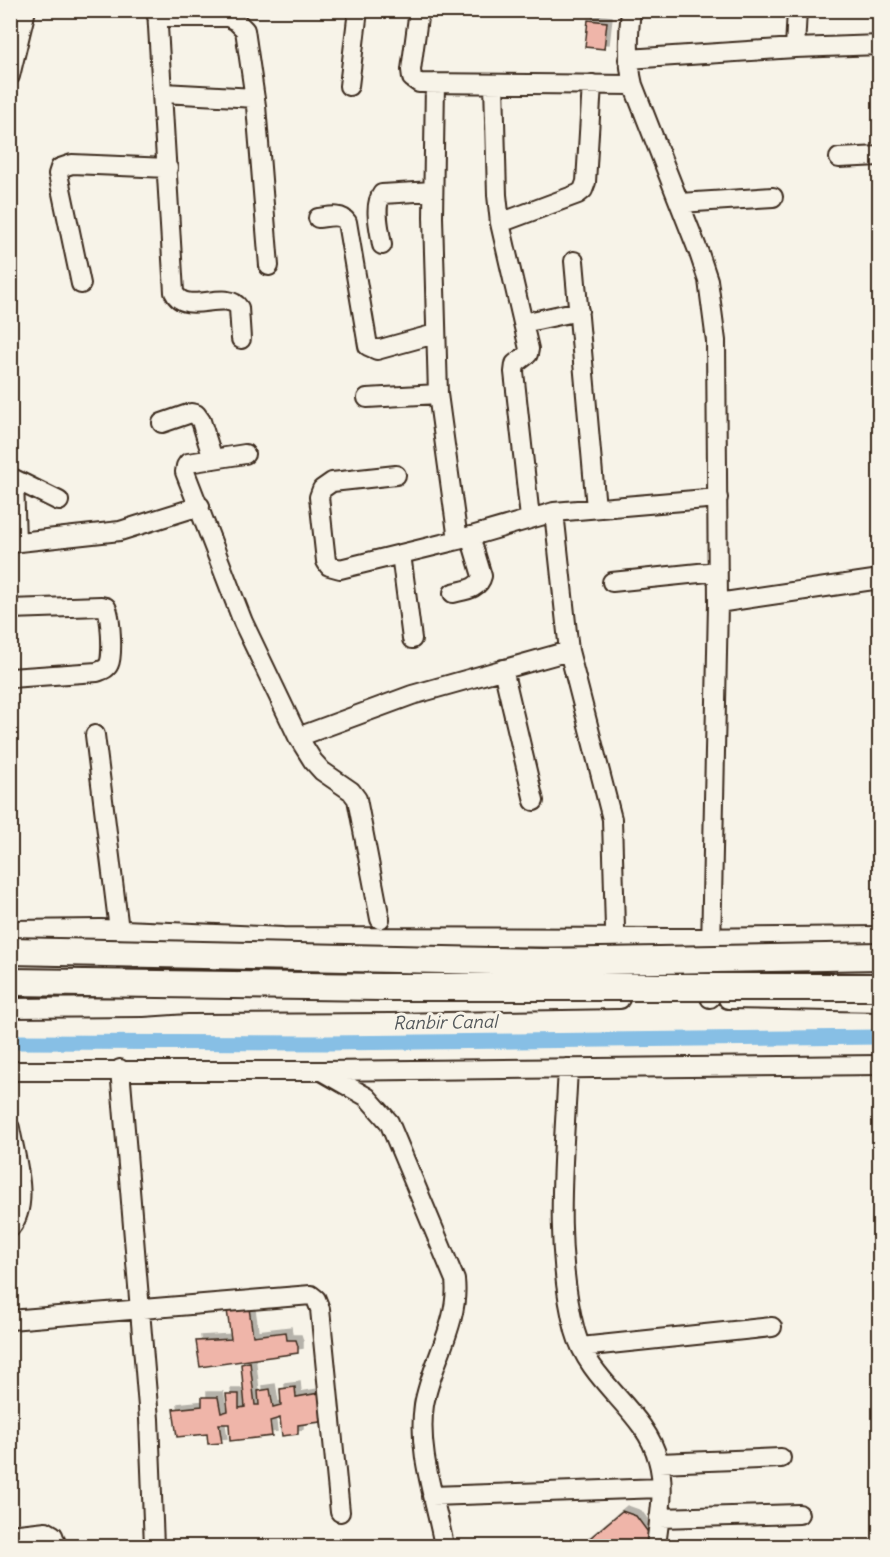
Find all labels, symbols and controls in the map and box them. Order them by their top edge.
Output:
water label: Ranbir Canal [393,1010,500,1034]

